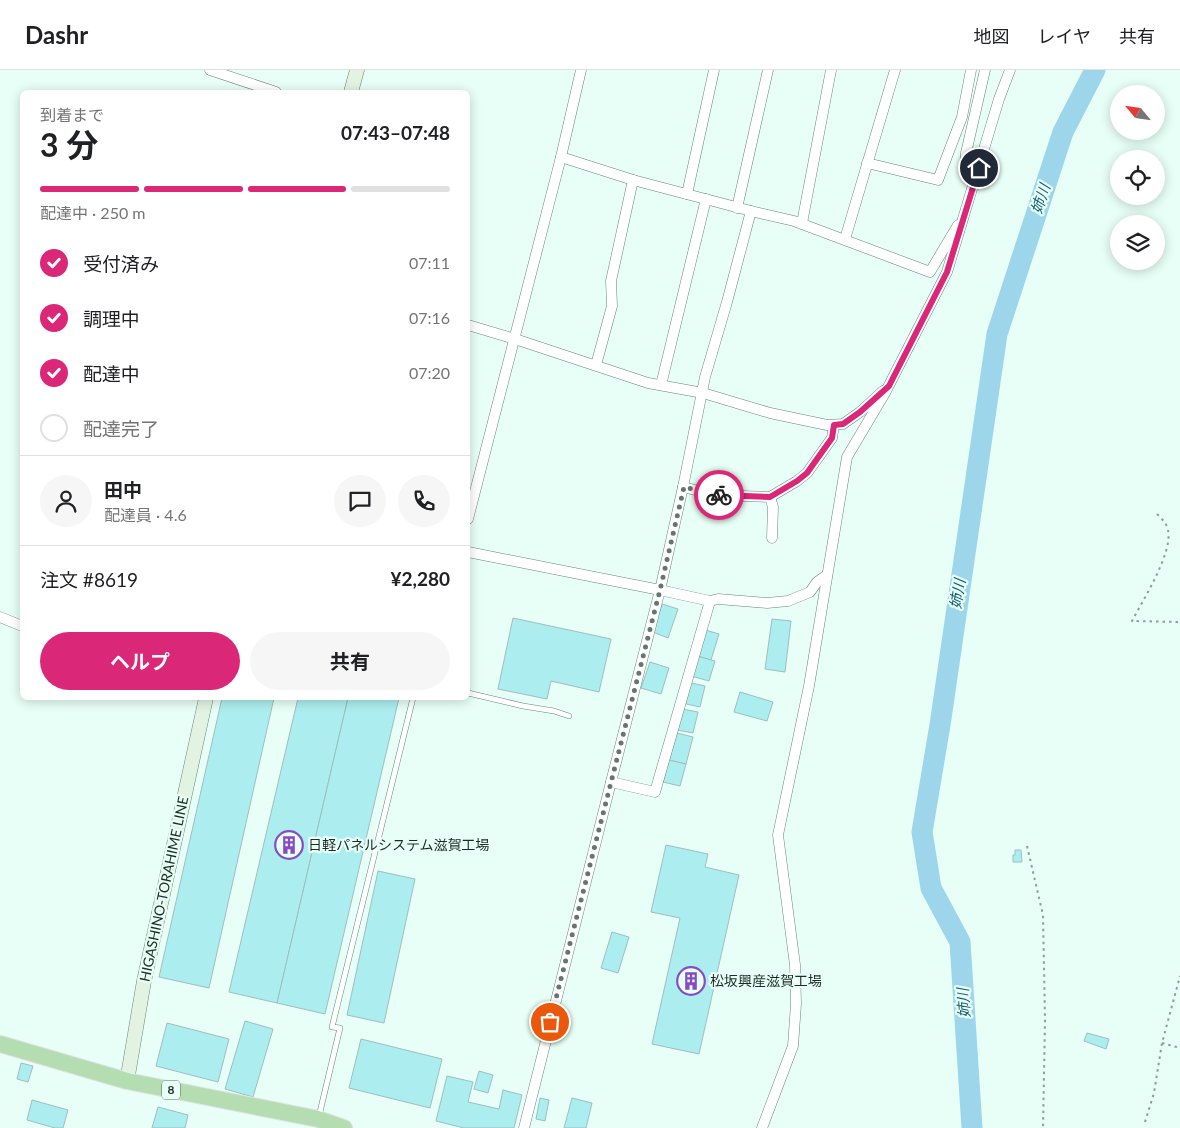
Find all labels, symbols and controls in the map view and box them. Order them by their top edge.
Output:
text: Dashr [25,20,88,49]
text: 地図 [974,25,1010,47]
text: レイヤ [1038,25,1091,47]
text: 共有 [1119,25,1155,47]
north arrow [1110,85,1165,140]
map controls [1110,85,1165,270]
text: 到着まで [40,105,104,124]
text: 07:43–07:48 [341,121,450,144]
text: 3 分 [40,125,98,164]
pin [958,147,1000,189]
button: locate [1110,150,1165,205]
icon: home [965,154,993,182]
water label: 姉川 [1027,180,1054,216]
text: 配達中 · 250 m [40,203,145,222]
button: layers [1110,215,1165,270]
icon: check [40,249,68,277]
text: 受付済み [83,252,159,275]
text: 07:11 [409,253,450,272]
icon: check [40,304,68,332]
text: 調理中 [83,307,140,330]
text: 07:16 [409,308,450,327]
icon: check [40,359,68,387]
text: 配達中 [83,362,140,385]
text: 07:20 [409,363,450,382]
text: 配達完了 [83,417,159,440]
courier [694,470,744,520]
button: person [40,475,92,527]
button: chat [334,475,386,527]
button: phone [398,475,450,527]
text: 田中 [104,478,142,501]
icon: bike [705,481,733,509]
text: 配達員 · 4.6 [104,505,187,524]
text: ¥2,280 [390,567,450,590]
text: 注文 #8619 [40,568,138,591]
water label: 姉川 [946,576,969,610]
button: ヘルプ [40,632,240,690]
button: 共有 [250,632,450,690]
street label: HIGASHINO-TORAHIME LINE [136,795,191,983]
building icon: 日軽パネルシステム滋賀工場 [274,830,304,860]
place label: 日軽パネルシステム滋賀工場 [308,836,490,853]
building icon: 松坂興産滋賀工場 [676,966,706,996]
place label: 松坂興産滋賀工場 [710,972,822,989]
water label: 姉川 [953,985,973,1019]
pin [529,1001,571,1043]
icon: bag [536,1008,564,1036]
road number: 8 [162,1080,180,1100]

